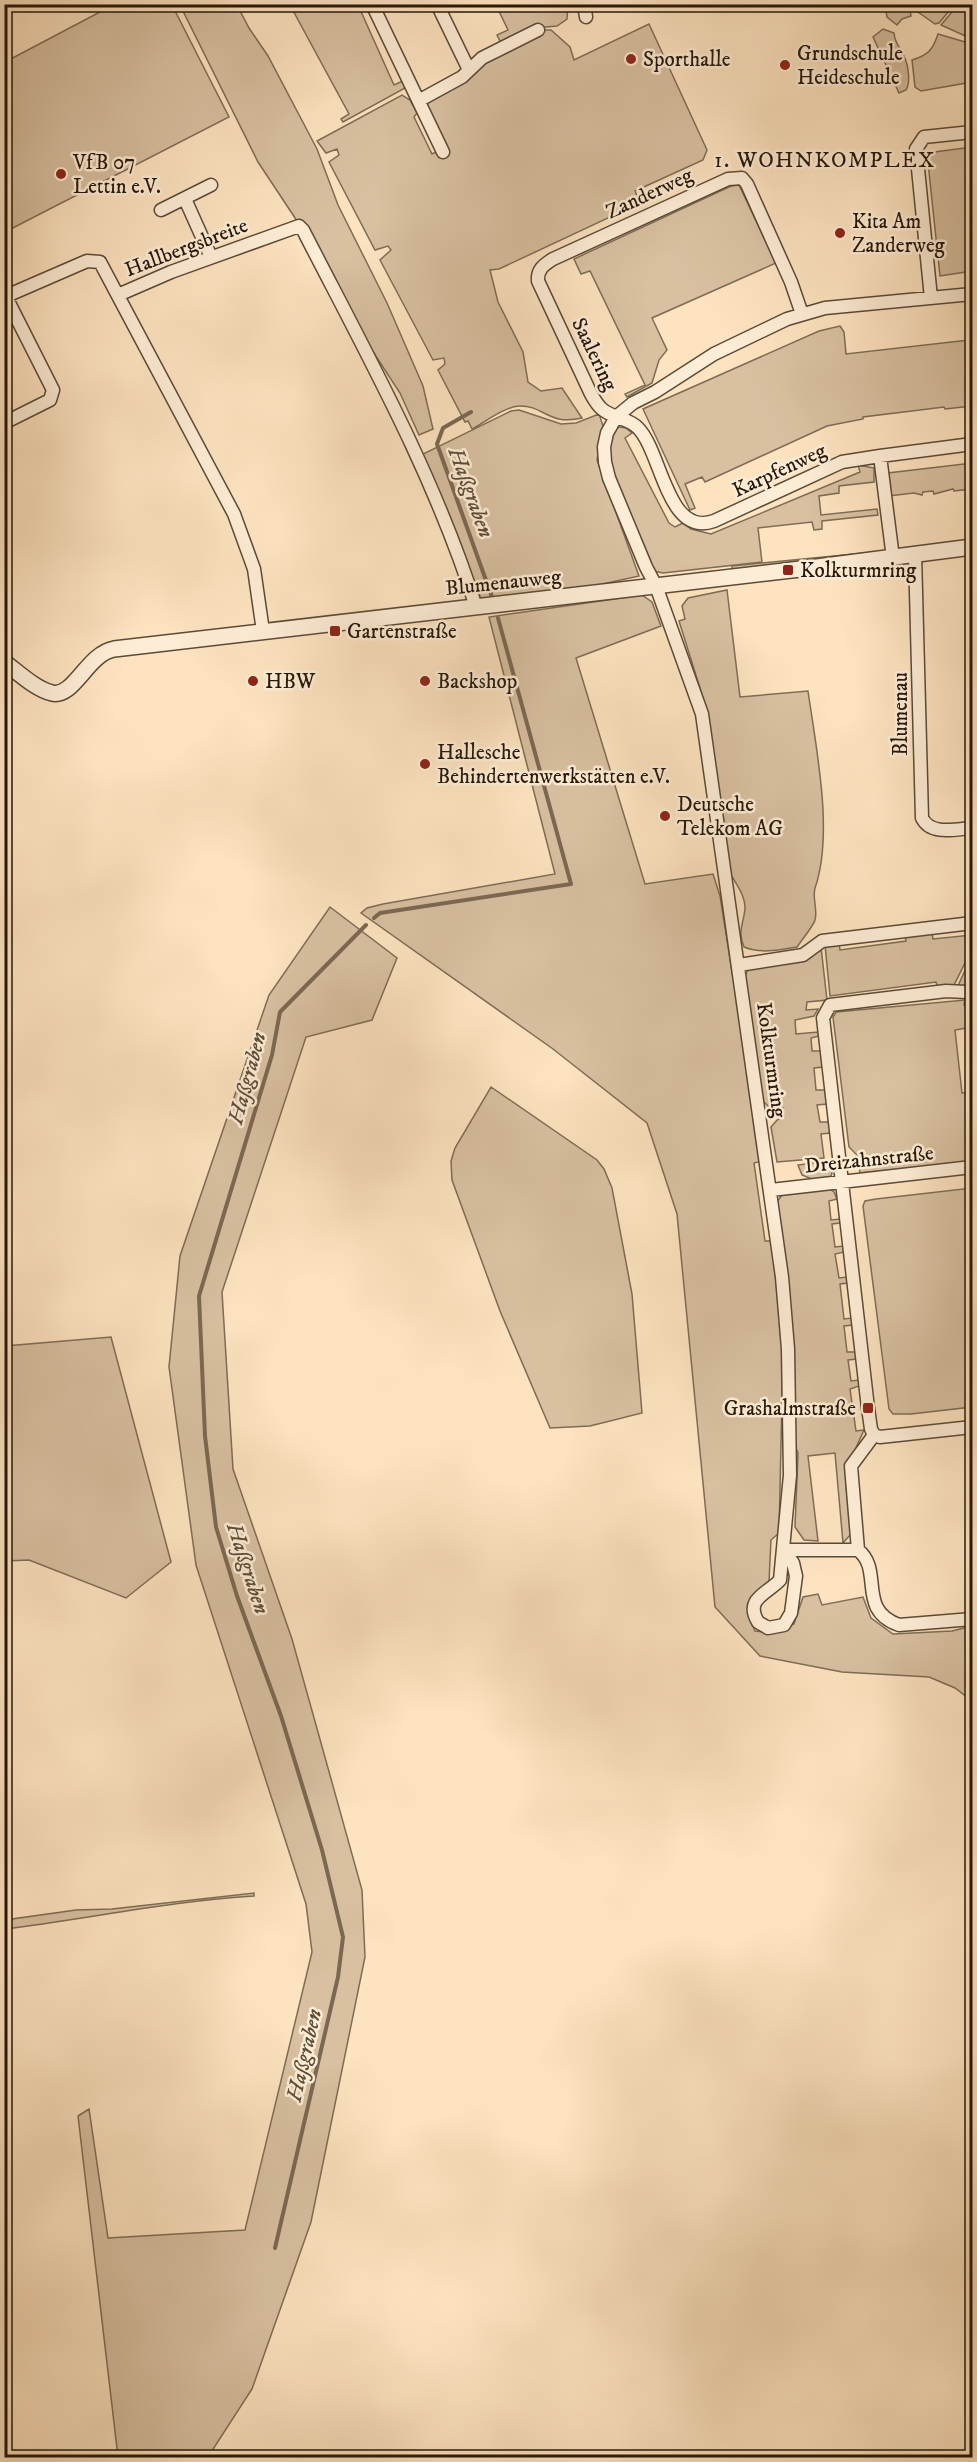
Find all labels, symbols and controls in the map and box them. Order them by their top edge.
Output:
place label: Grundschule Heideschule [797,41,903,91]
place label: Sporthalle [643,47,731,73]
marker: Sporthalle [624,52,638,66]
marker: Grundschule Heideschule [778,58,792,72]
district label: 1. WOHNKOMPLEX [714,147,936,174]
place label: VfB 07 Lettin e.V. [72,150,161,200]
street label: Zanderweg [602,162,698,225]
marker: VfB 07 Lettin e.V. [54,167,68,181]
place label: Kita Am Zanderweg [852,209,946,259]
street label: Hallbergsbreite [121,212,252,283]
marker: Kita Am Zanderweg [833,226,847,240]
street label: Saalering [565,314,623,396]
street label: Karpfenweg [728,438,831,504]
water label: Haßgraben [441,443,499,541]
place label: Kolkturmring [800,558,917,584]
marker: Kolkturmring [781,563,795,577]
street label: Blumenauweg [444,564,563,602]
place label: Gartenstraße [347,619,457,645]
marker: Gartenstraße [328,624,342,638]
place label: HBW [265,669,316,695]
place label: Backshop [437,669,517,695]
street label: Blumenau [888,672,914,756]
marker: HBW [246,674,260,688]
marker: Backshop [418,674,432,688]
place label: Hallesche Behindertenwerkstätten e.V. [437,740,670,790]
marker: Hallesche Behindertenwerkstätten e.V. [418,757,432,771]
place label: Deutsche Telekom AG [677,792,783,842]
marker: Deutsche Telekom AG [658,809,672,823]
street label: Kolkturmring [750,1001,792,1120]
water label: Haßgraben [222,1029,273,1128]
street label: Dreizahnstraße [803,1140,935,1180]
place label: Grashalmstraße [724,1396,856,1422]
marker: Grashalmstraße [861,1401,875,1415]
water label: Haßgraben [220,1518,275,1617]
water label: Haßgraben [280,2006,328,2105]

